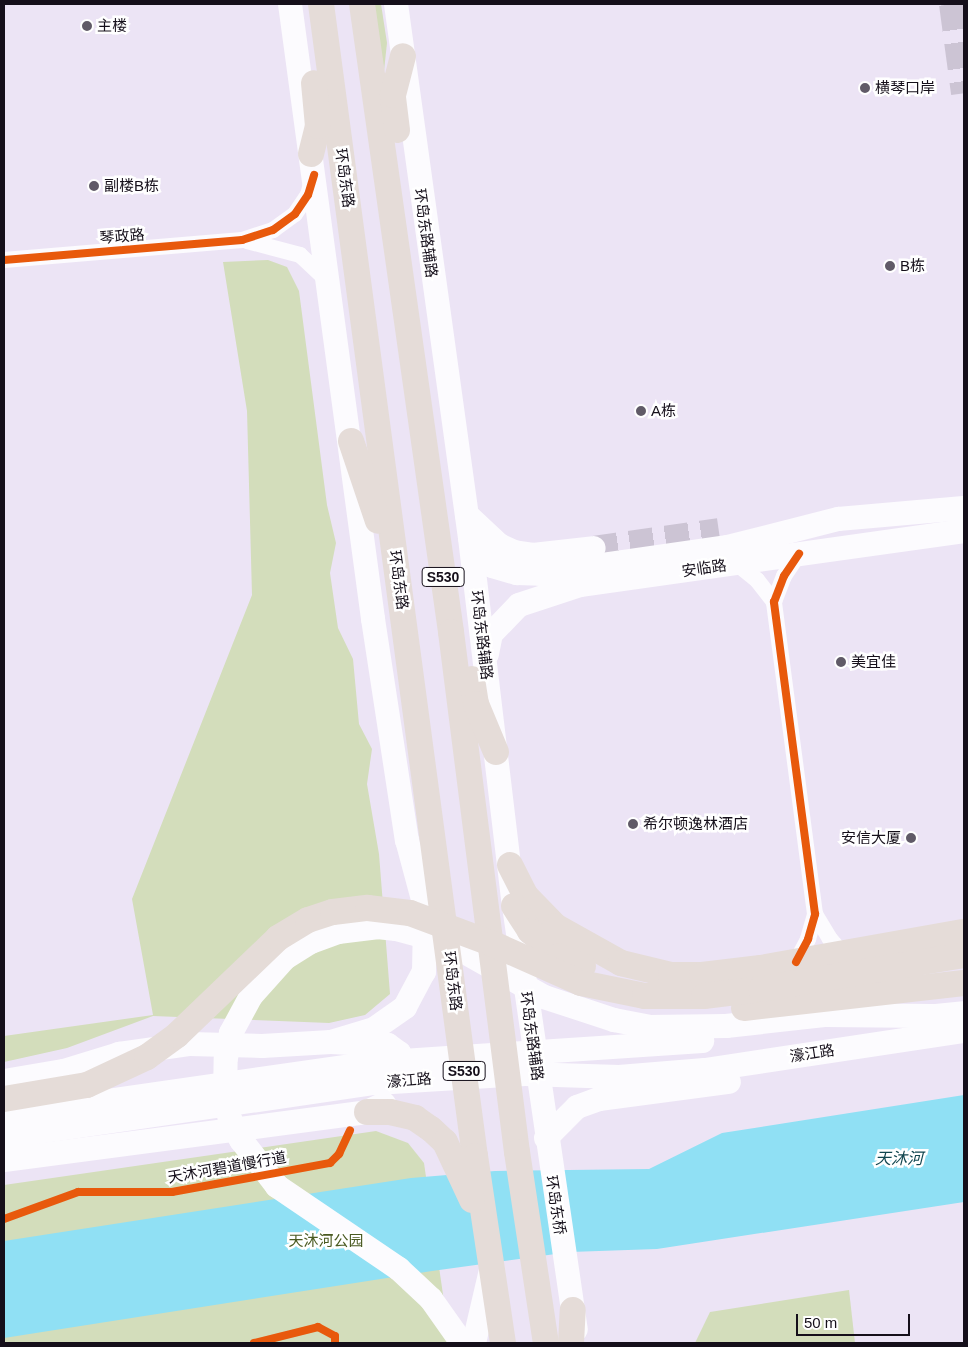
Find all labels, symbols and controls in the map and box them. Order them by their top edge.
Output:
place label: 主楼 [97,17,127,35]
marker: 主楼 [81,20,93,32]
place label: 横琴口岸 [875,79,935,97]
marker: 横琴口岸 [859,82,871,94]
street label: 环岛东路 [332,147,358,209]
place label: 副楼B栋 [104,177,159,195]
marker: 副楼B栋 [88,180,100,192]
street label: 环岛东路辅路 [411,187,441,279]
street label: 琴政路 [99,225,145,247]
place label: B栋 [900,257,925,275]
marker: B栋 [884,260,896,272]
place label: A栋 [651,402,676,420]
marker: A栋 [635,405,647,417]
street label: 环岛东路 [386,549,412,611]
street label: 安临路 [680,556,728,580]
road number: S530 [420,566,466,588]
street label: 环岛东路辅路 [468,589,496,681]
place label: 美宜佳 [851,653,896,671]
marker: 美宜佳 [835,656,847,668]
place label: 希尔顿逸林酒店 [643,815,748,833]
marker: 希尔顿逸林酒店 [627,818,639,830]
place label: 安信大厦 [841,829,901,847]
marker: 安信大厦 [905,832,917,844]
street label: 环岛东路 [440,950,466,1012]
street label: 环岛东路辅路 [517,990,547,1082]
street label: 濠江路 [788,1041,836,1065]
road number: S530 [442,1060,486,1082]
street label: 濠江路 [386,1069,432,1091]
street label: 天沐河碧道慢行道 [166,1148,288,1186]
water label: 天沐河 [875,1149,923,1169]
street label: 环岛东桥 [542,1174,570,1236]
park label: 天沐河公园 [289,1232,363,1250]
scale bar [798,1304,912,1336]
text: 50 m [804,1314,837,1331]

